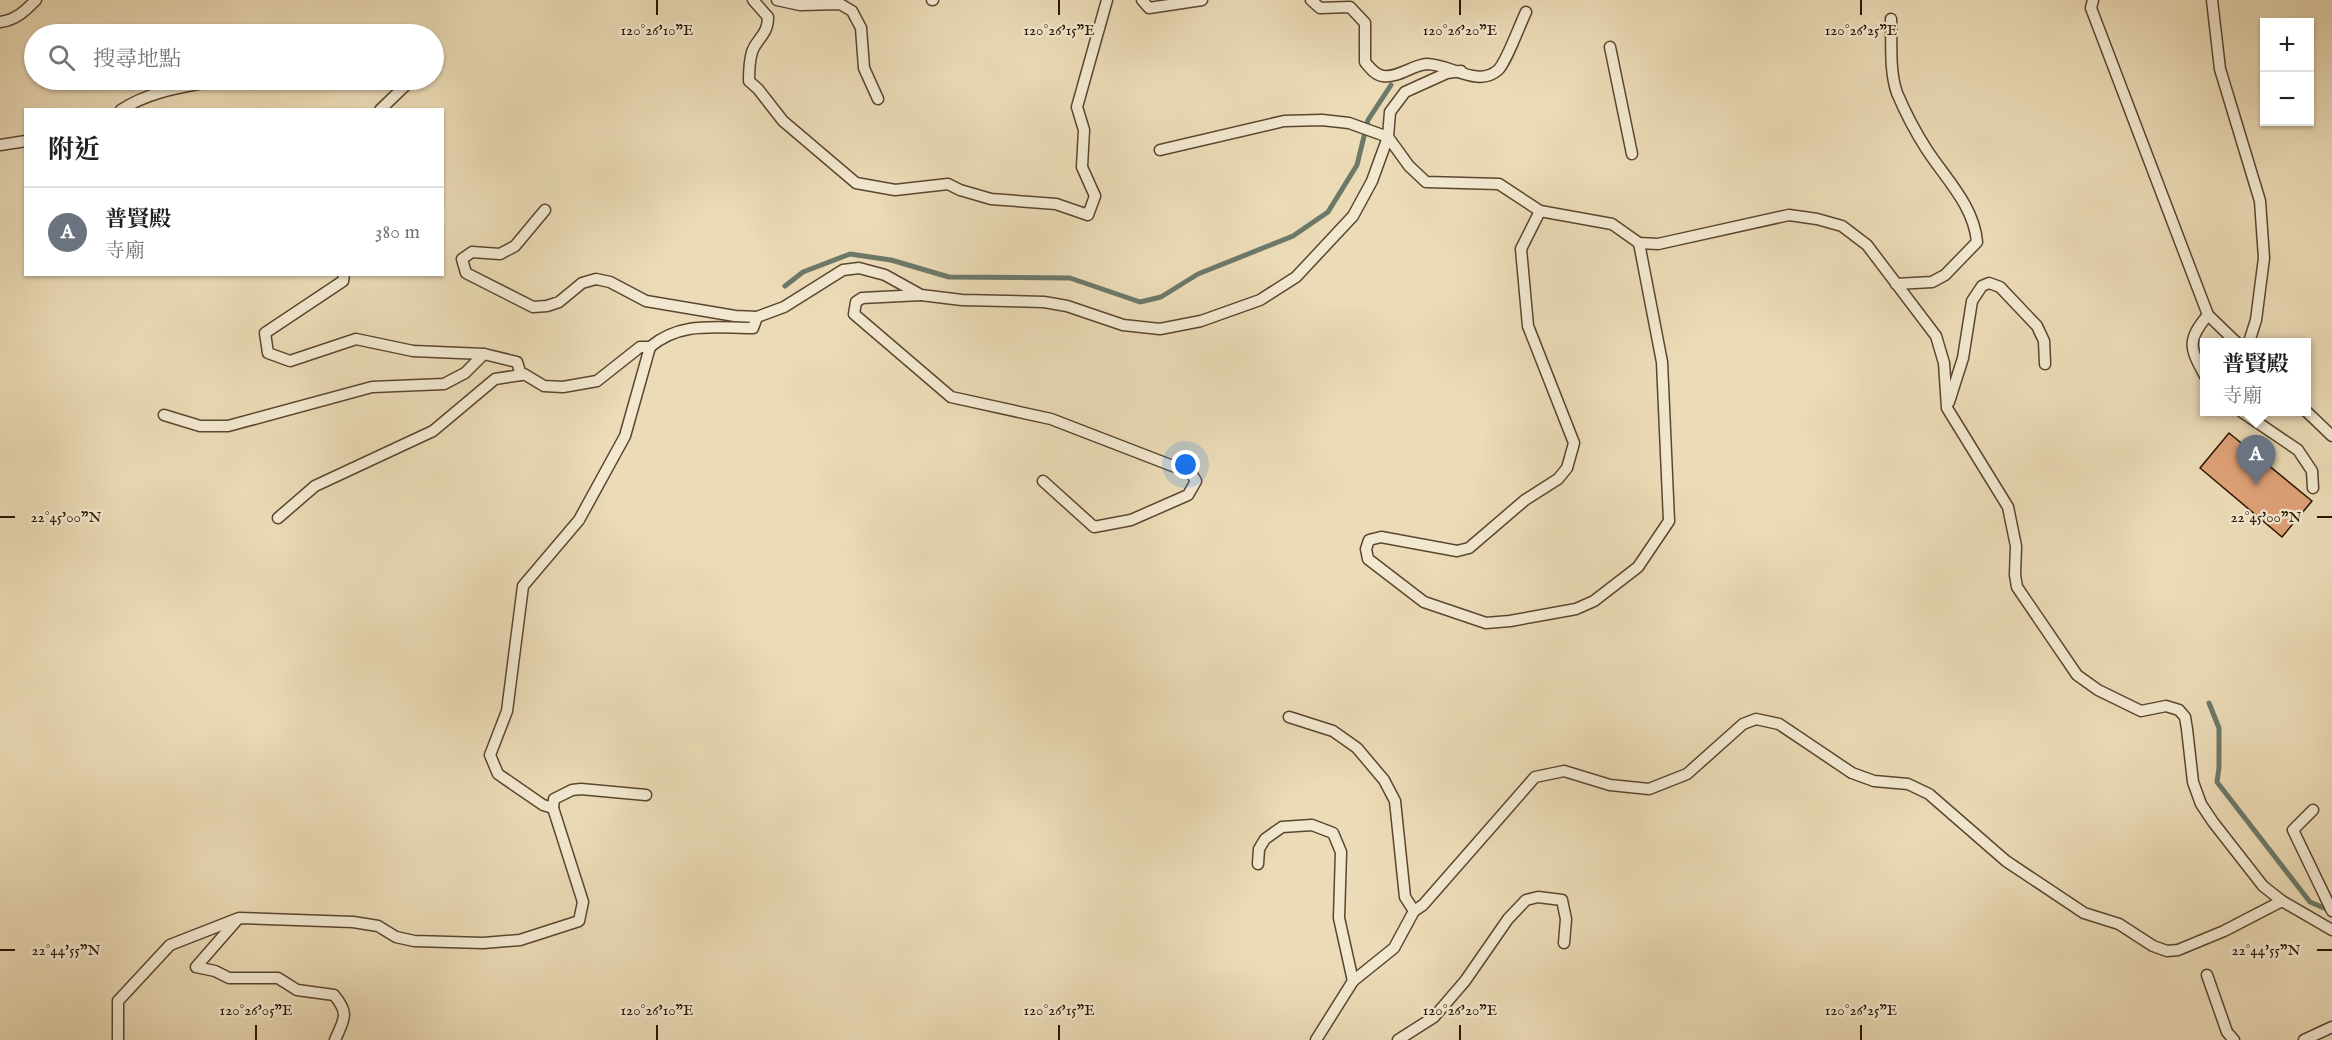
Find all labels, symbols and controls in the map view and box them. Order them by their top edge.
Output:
map controls [2260,18,2314,126]
button: + [2260,18,2314,72]
text: 120°26'10"E [621,21,693,40]
text: 120°26'15"E [1023,21,1095,40]
text: 120°26'20"E [1423,21,1497,40]
text: 120°26'25"E [1825,21,1897,40]
search box [24,24,444,90]
icon: search [45,41,78,74]
text: 搜尋地點 [93,46,181,74]
button: − [2260,72,2314,126]
text: 附近 [48,134,100,167]
text: 普賢殿 [105,206,171,234]
text: A [61,220,74,245]
text: 380 m [375,220,420,245]
text: 寺廟 [105,239,145,264]
popup [2200,338,2311,416]
text: 普賢殿 [2222,351,2289,379]
text: 寺廟 [2222,384,2262,409]
pin: A [2236,436,2276,485]
your location [1171,450,1200,479]
text: 22°45'00"N [31,508,101,527]
text: 22°45'00"N [2231,508,2301,527]
text: 22°44'55"N [32,941,101,960]
text: 22°44'55"N [2232,941,2301,960]
text: 120°26'05"E [220,1001,292,1020]
text: 120°26'10"E [621,1001,693,1020]
text: 120°26'15"E [1023,1001,1095,1020]
text: 120°26'20"E [1423,1001,1497,1020]
text: 120°26'25"E [1825,1001,1897,1020]

